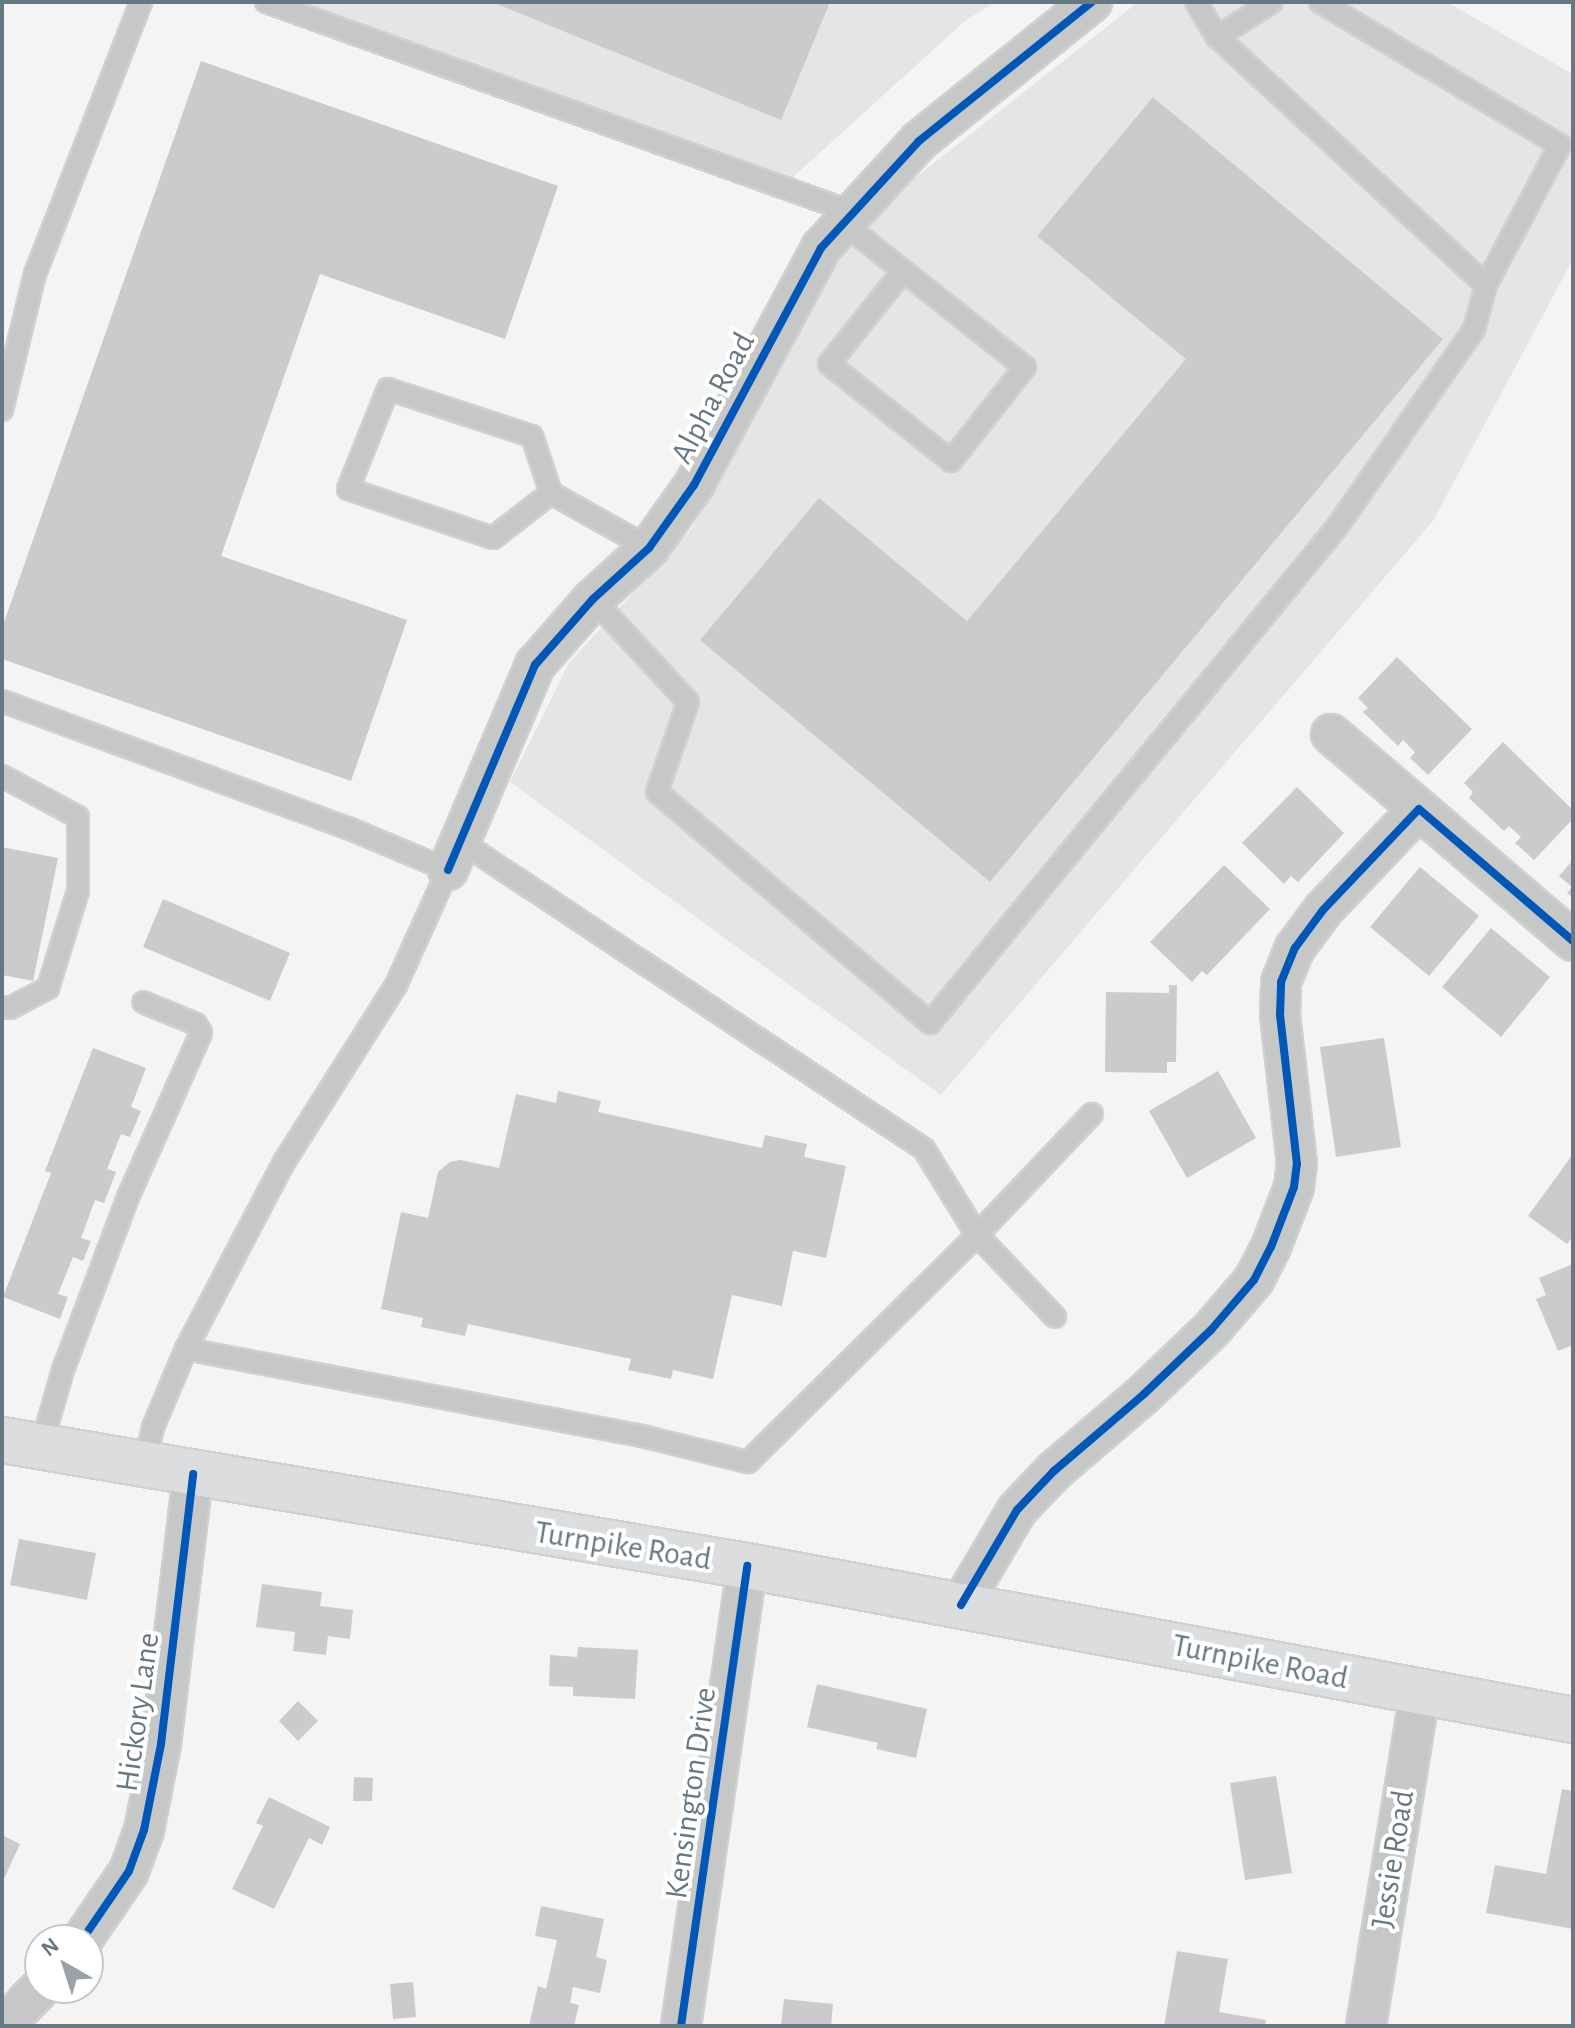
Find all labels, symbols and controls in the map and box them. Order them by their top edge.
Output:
street label: Alpha Road [662,326,764,470]
street label: Turnpike Road [532,1513,714,1579]
street label: Turnpike Road [1169,1626,1351,1698]
street label: Hickory Lane [108,1630,168,1794]
street label: Kensington Drive [657,1685,725,1901]
street label: Jessie Road [1363,1787,1423,1931]
north arrow [24,1924,104,2004]
text: N [37,1934,63,1960]

